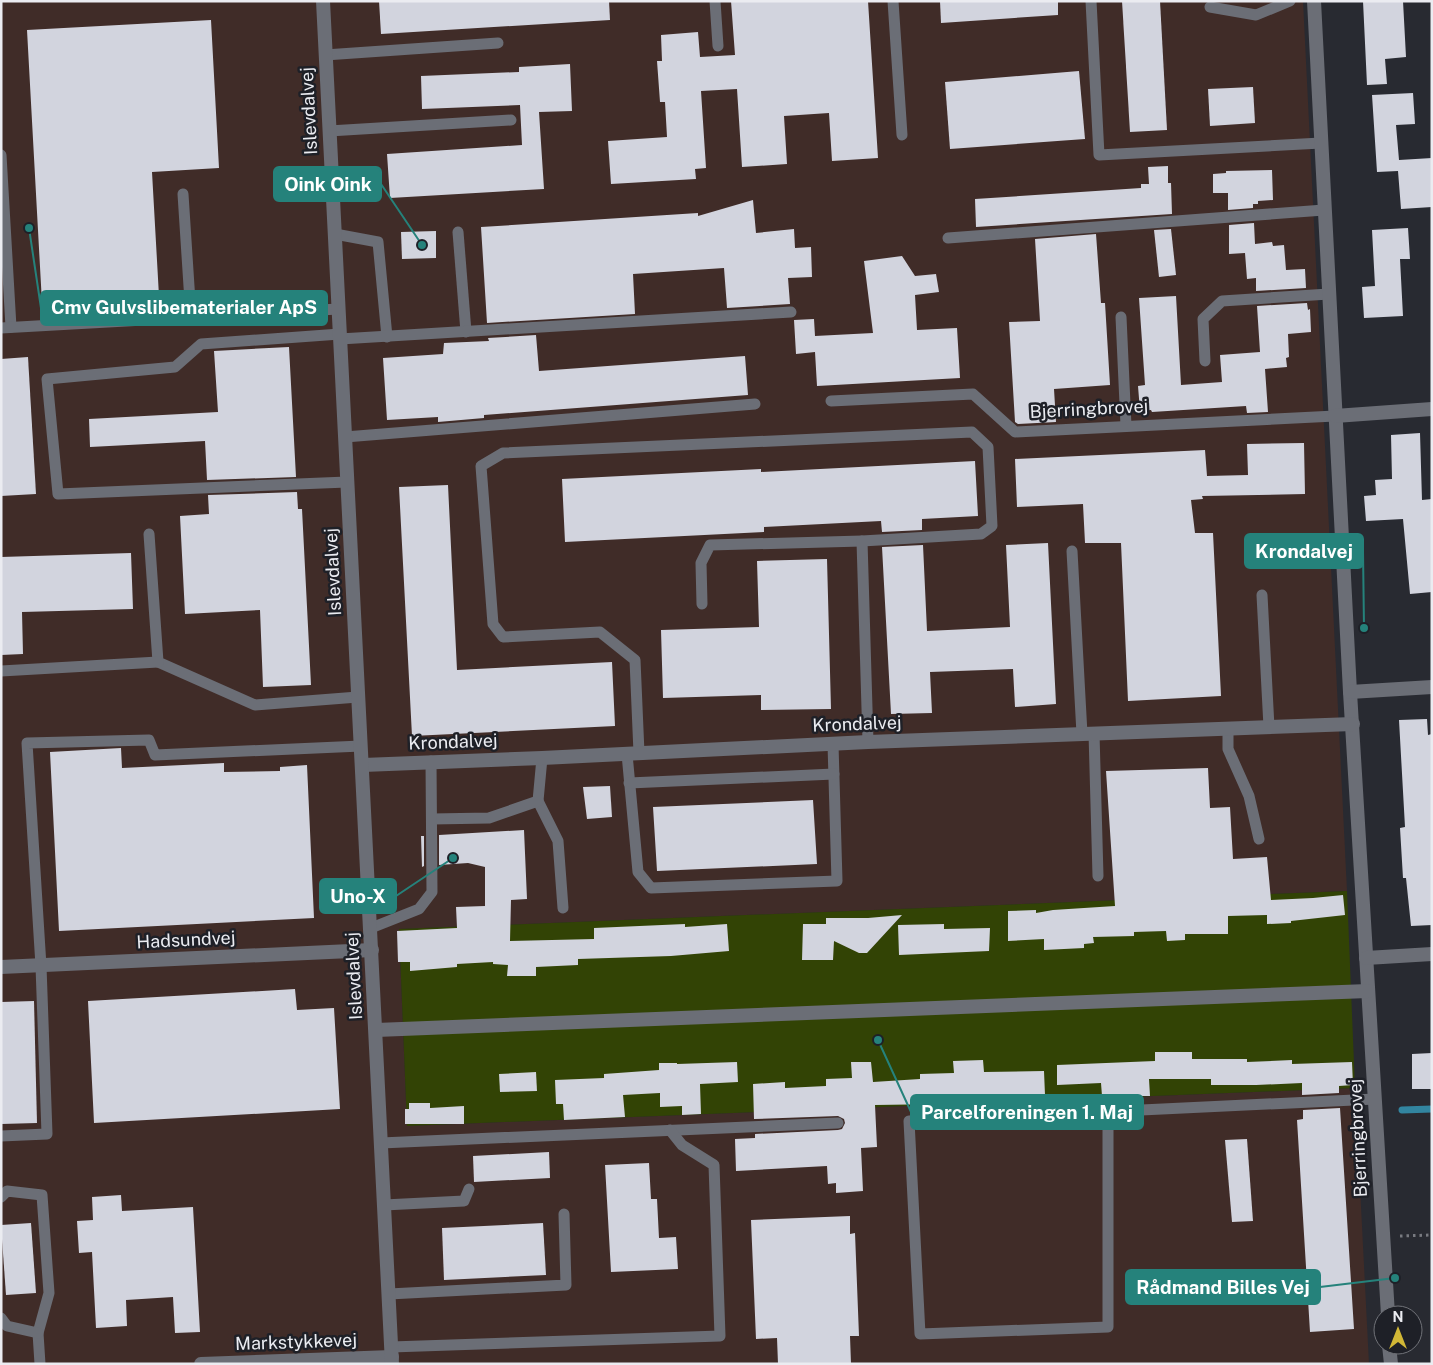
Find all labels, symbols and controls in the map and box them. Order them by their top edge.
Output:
street label: Islevdalvej [296,67,321,155]
callout: Oink Oink [274,167,381,201]
text: Oink Oink [284,173,372,195]
callout: Cmv Gulvslibematerialer ApS [41,291,327,325]
text: Cmv Gulvslibematerialer ApS [51,296,317,318]
street label: Bjerringbrovej [1029,395,1149,422]
street label: Islevdalvej [320,528,345,616]
callout: Krondalvej [1245,534,1363,568]
text: Krondalvej [1255,540,1353,562]
street label: Krondalvej [812,711,902,736]
street label: Krondalvej [408,729,498,754]
callout: Uno-X [320,879,396,913]
text: Uno-X [330,885,386,907]
street label: Hadsundvej [136,926,236,953]
street label: Islevdalvej [341,932,366,1020]
street label: Bjerringbrovej [1344,1078,1371,1198]
callout: Parcelforeningen 1. Maj [911,1095,1143,1129]
text: Parcelforeningen 1. Maj [921,1101,1133,1123]
callout: Rådmand Billes Vej [1126,1270,1320,1304]
text: Rådmand Billes Vej [1136,1276,1310,1298]
north arrow [1373,1305,1423,1355]
text: N [1393,1309,1403,1325]
street label: Markstykkevej [235,1329,357,1354]

